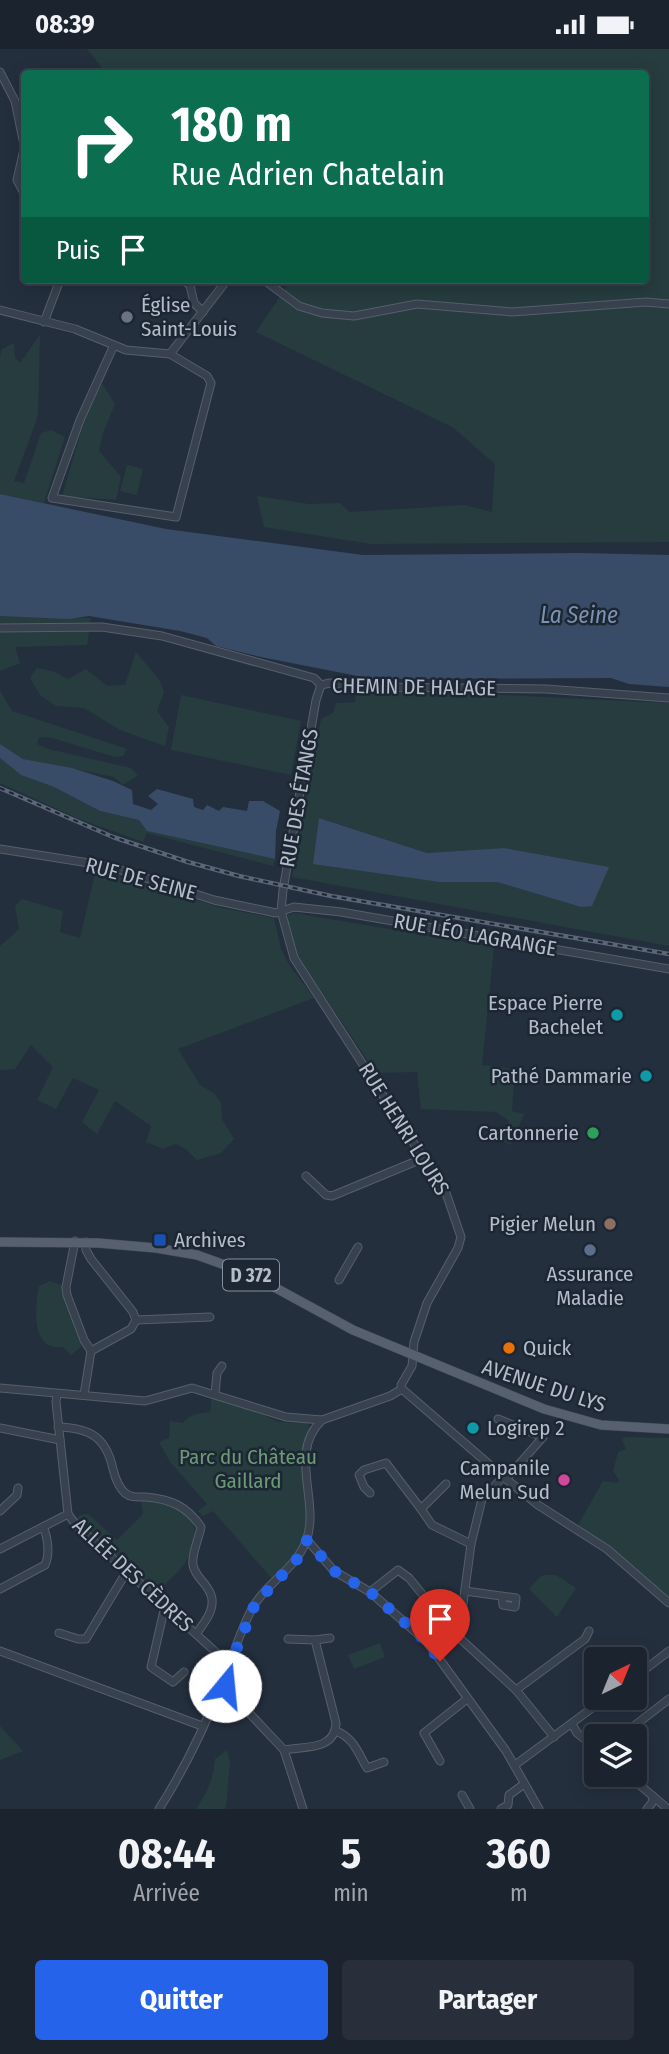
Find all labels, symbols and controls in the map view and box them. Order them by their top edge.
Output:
text: 08:39 [35,9,95,40]
text: 180 m [171,95,292,154]
icon: right [56,98,147,189]
text: Rue Adrien Chatelain [171,155,445,193]
icon: arrive [114,231,152,269]
text: Puis [56,235,100,266]
place label: Église Saint-Louis [141,292,237,342]
marker: Église Saint-Louis [119,309,135,325]
water label: La Seine [540,601,618,629]
street label: CHEMIN DE HALAGE [332,673,496,701]
street label: RUE DES ÉTANGS [274,727,324,869]
street label: RUE DE SEINE [83,852,199,906]
street label: RUE LÉO LAGRANGE [392,908,559,962]
place label: Espace Pierre Bachelet [488,990,603,1040]
marker: Espace Pierre Bachelet [609,1007,625,1023]
street label: RUE HENRI LOURS [353,1058,455,1200]
place label: Pathé Dammarie [491,1063,632,1089]
marker: Pathé Dammarie [638,1068,654,1084]
place label: Cartonnerie [478,1120,579,1146]
marker: Cartonnerie [585,1125,601,1141]
place label: Pigier Melun [489,1211,596,1237]
marker: Pigier Melun [602,1216,618,1232]
place label: Archives [174,1227,246,1253]
marker: Archives [152,1232,168,1248]
marker: Assurance Maladie [582,1242,598,1258]
road number: D 372 [223,1259,279,1291]
place label: Assurance Maladie [547,1261,633,1311]
place label: Quick [523,1335,571,1361]
marker: Quick [501,1340,517,1356]
street label: AVENUE DU LYS [479,1354,609,1418]
place label: Logirep 2 [487,1415,565,1441]
marker: Logirep 2 [465,1420,481,1436]
park label: Parc du Château Gaillard [179,1444,317,1494]
place label: Campanile Melun Sud [460,1455,550,1505]
marker: Campanile Melun Sud [556,1472,572,1488]
street label: ALLÉE DES CÈDRES [67,1512,199,1638]
pin [410,1589,470,1661]
icon: arrive [421,1600,459,1638]
north arrow [584,1647,648,1710]
map controls [584,1647,647,1787]
position arrow [188,1649,262,1723]
button: layers [584,1724,647,1787]
text: 08:44 [118,1829,215,1879]
text: 5 [341,1829,361,1879]
text: 360 [486,1829,551,1879]
text: Arrivée [133,1879,200,1907]
text: min [333,1879,369,1907]
text: m [510,1879,528,1907]
button: Quitter [35,1960,328,2040]
button: Partager [342,1960,634,2040]

